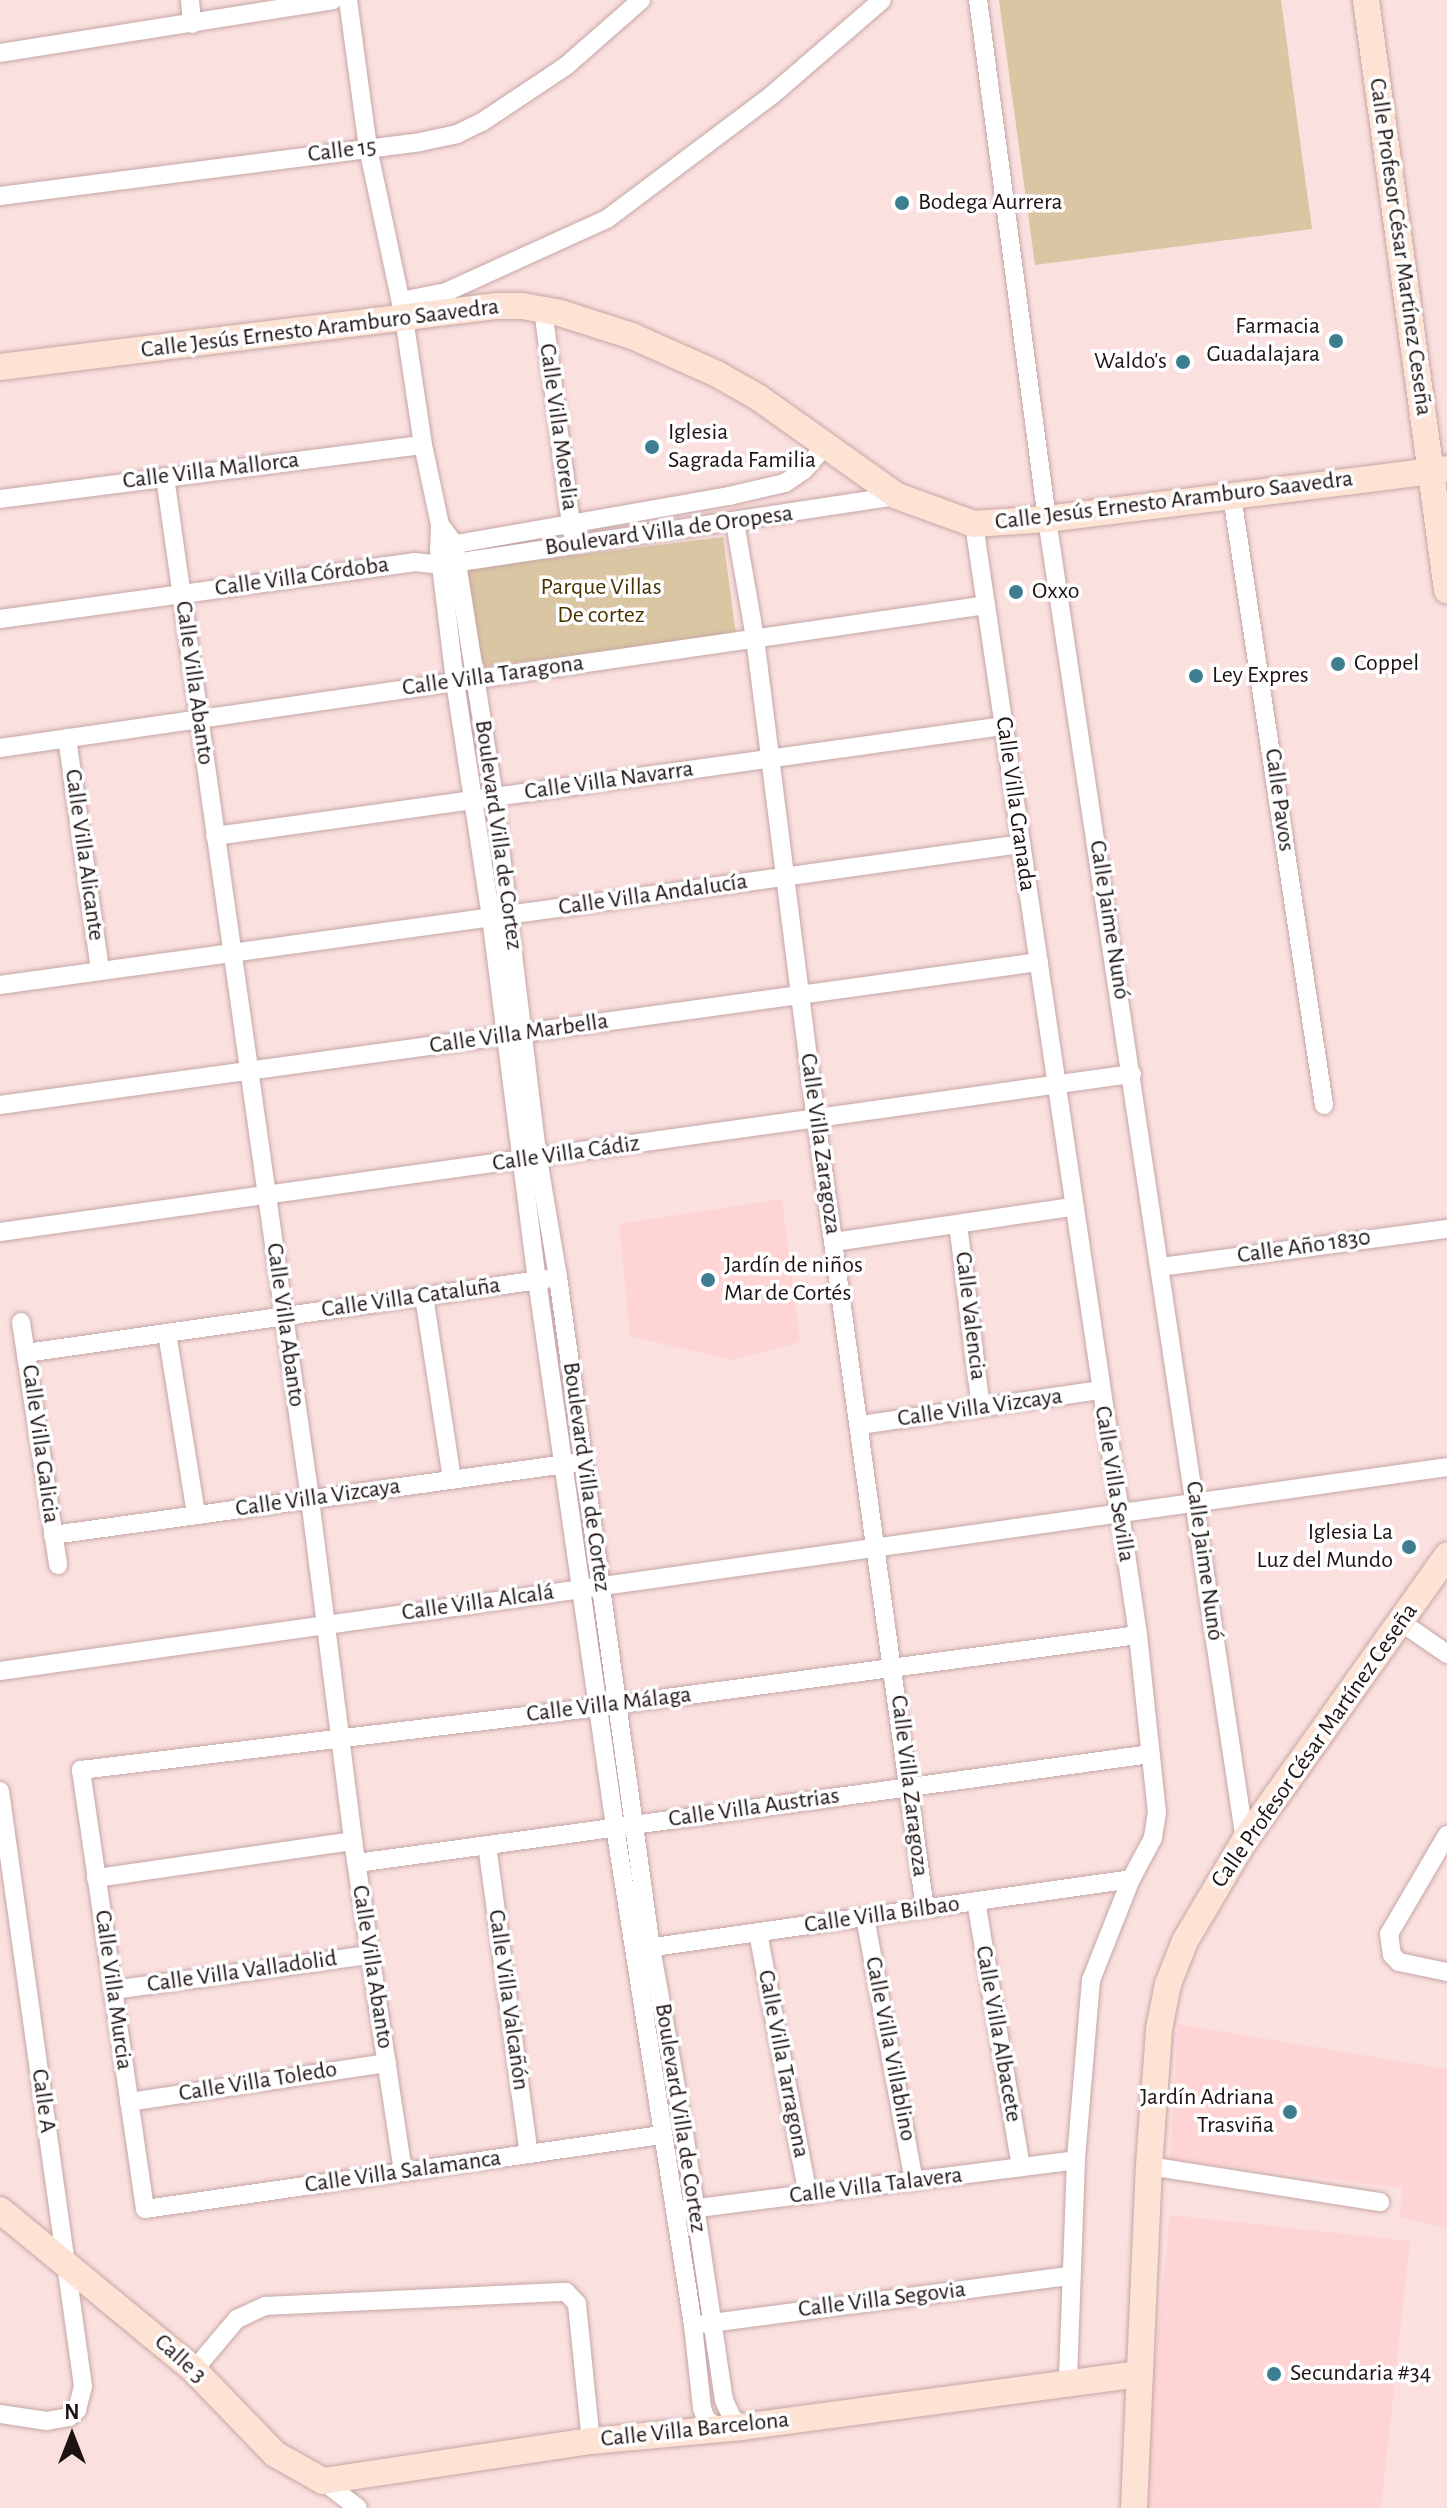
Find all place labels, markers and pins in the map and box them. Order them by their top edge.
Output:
place label: Bodega Aurrera [918,189,1063,217]
marker: Bodega Aurrera [893,194,911,212]
place label: Farmacia Guadalajara [1206,313,1320,369]
marker: Farmacia Guadalajara [1327,332,1345,350]
place label: Waldo's [1094,348,1167,376]
marker: Waldo's [1174,353,1192,371]
place label: Iglesia Sagrada Familia [668,419,816,475]
marker: Iglesia Sagrada Familia [643,438,661,456]
place label: Oxxo [1032,578,1080,606]
marker: Oxxo [1007,583,1025,601]
place label: Coppel [1354,650,1419,678]
marker: Coppel [1329,655,1347,673]
place label: Ley Expres [1212,662,1309,690]
marker: Ley Expres [1187,667,1205,685]
place label: Jardín de niños Mar de Cortés [724,1252,863,1308]
marker: Jardín de niños Mar de Cortés [699,1271,717,1289]
place label: Iglesia La Luz del Mundo [1257,1519,1393,1575]
marker: Iglesia La Luz del Mundo [1400,1538,1418,1556]
place label: Jardín Adriana Trasviña [1140,2084,1274,2140]
marker: Jardín Adriana Trasviña [1281,2103,1299,2121]
place label: Secundaria #34 [1290,2360,1431,2388]
marker: Secundaria #34 [1265,2365,1283,2383]

